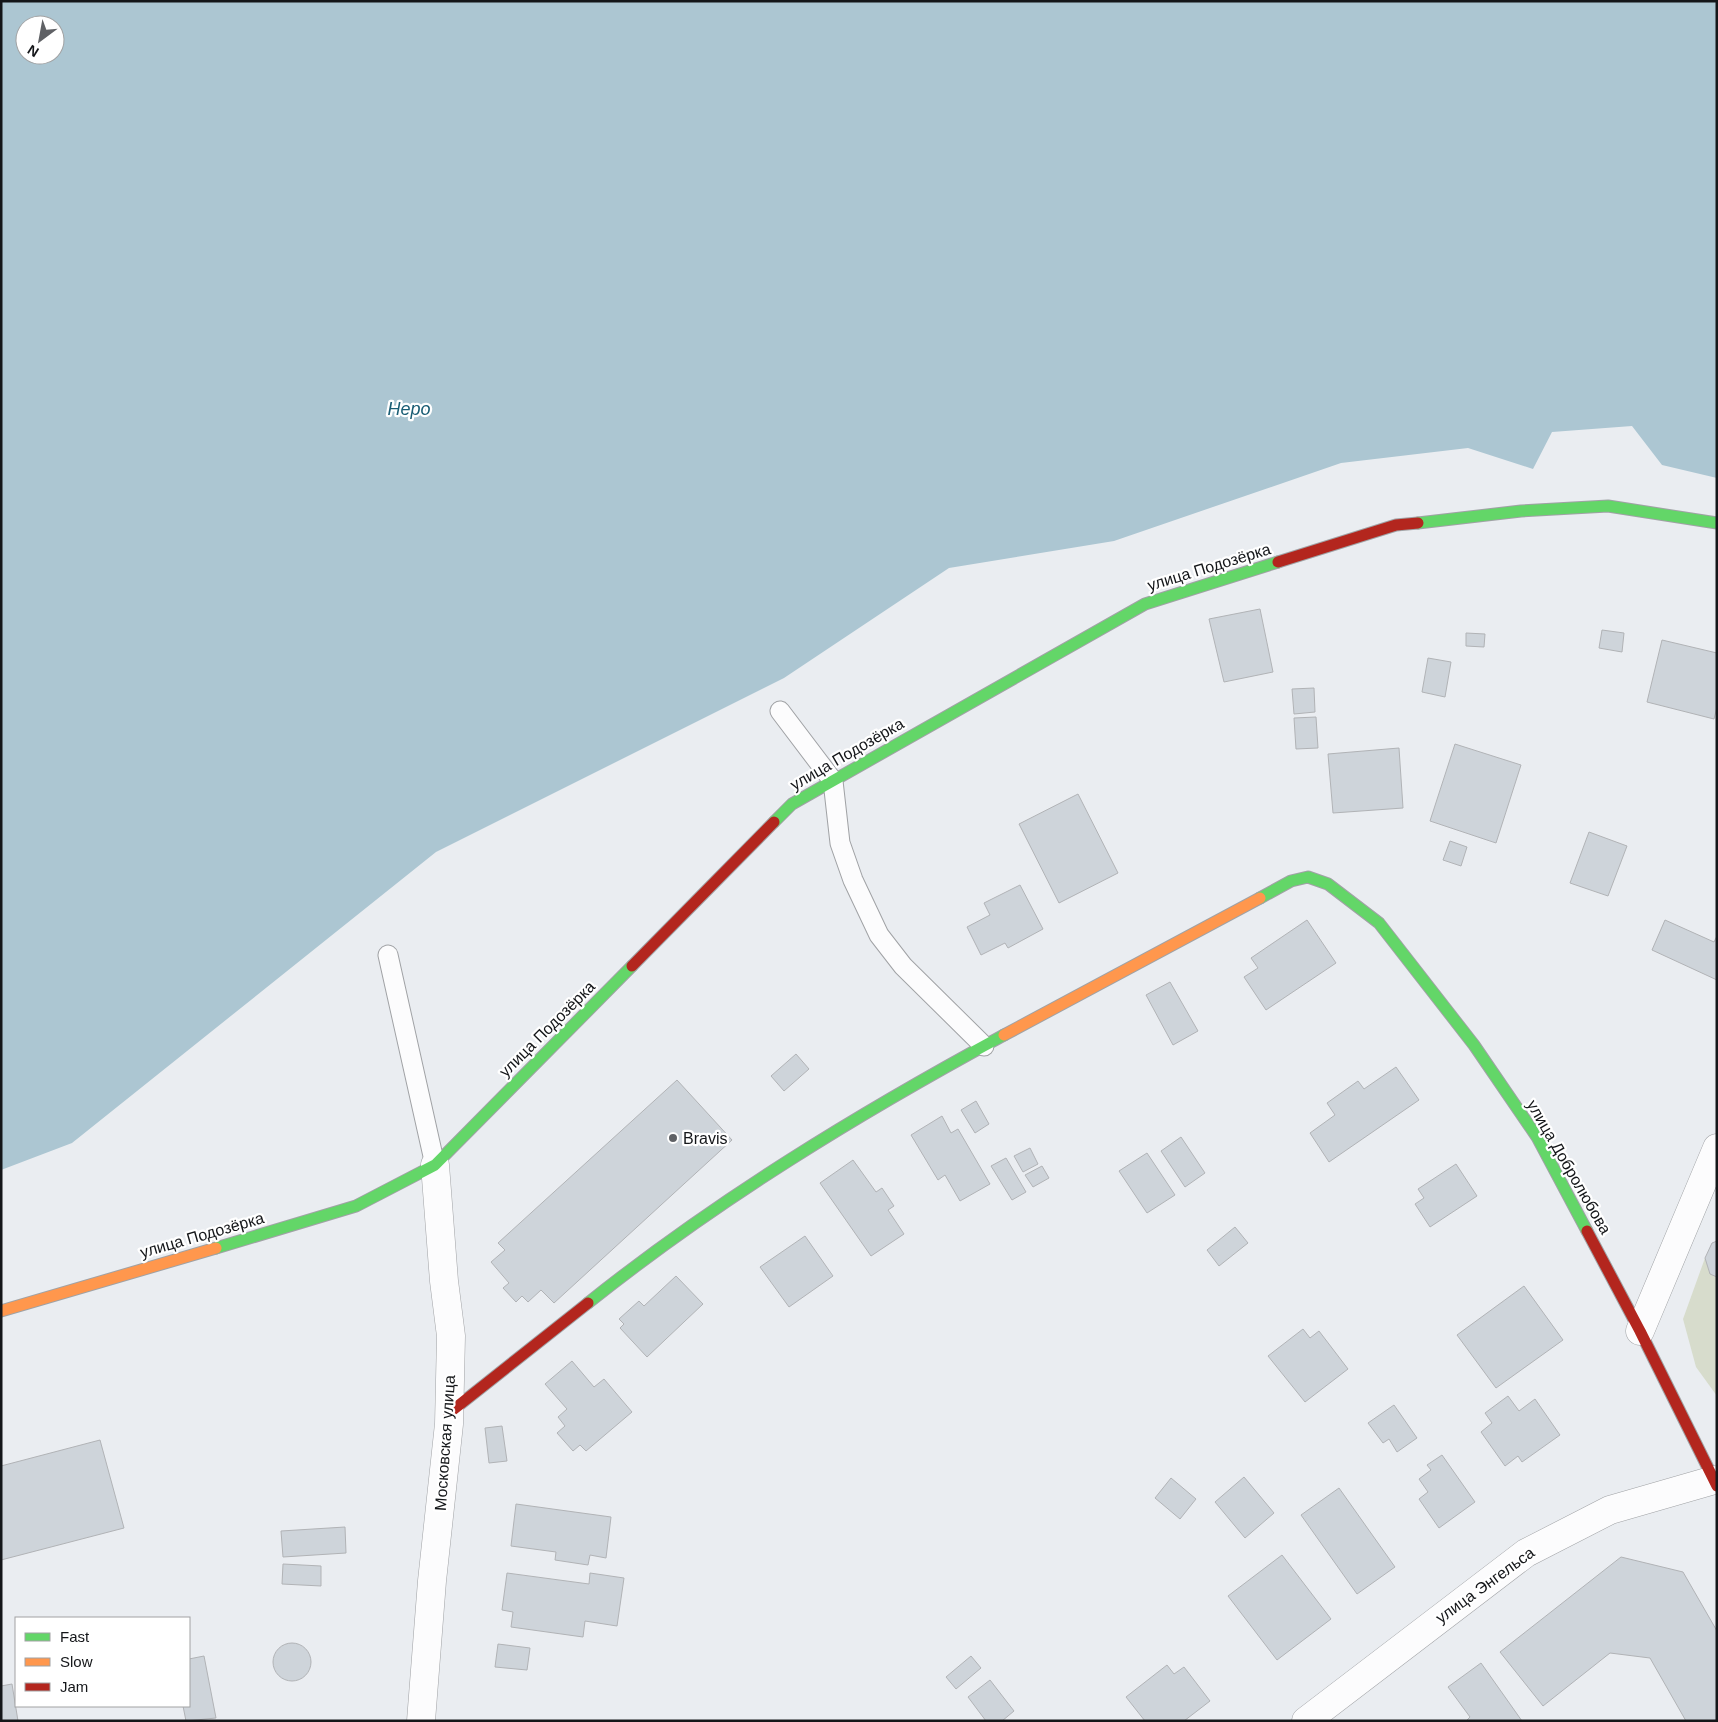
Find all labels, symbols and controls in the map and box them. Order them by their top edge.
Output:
north arrow [15,15,65,65]
text: N [25,42,42,60]
water label: Неро [387,399,431,419]
street label: улица Подозёрка [1145,540,1273,594]
street label: улица Подозёрка [787,715,907,793]
street label: улица Подозёрка [496,978,598,1080]
street label: улица Добролюбова [1524,1097,1614,1237]
place label: Bravis [683,1130,727,1147]
marker: Bravis [667,1132,679,1144]
street label: улица Подозёрка [138,1209,266,1261]
street label: Московская улица [432,1374,458,1512]
street label: улица Энгельса [1433,1544,1537,1626]
legend [15,1617,190,1707]
text: Fast [60,1628,90,1645]
text: Slow [60,1653,93,1670]
text: Jam [60,1678,88,1695]

